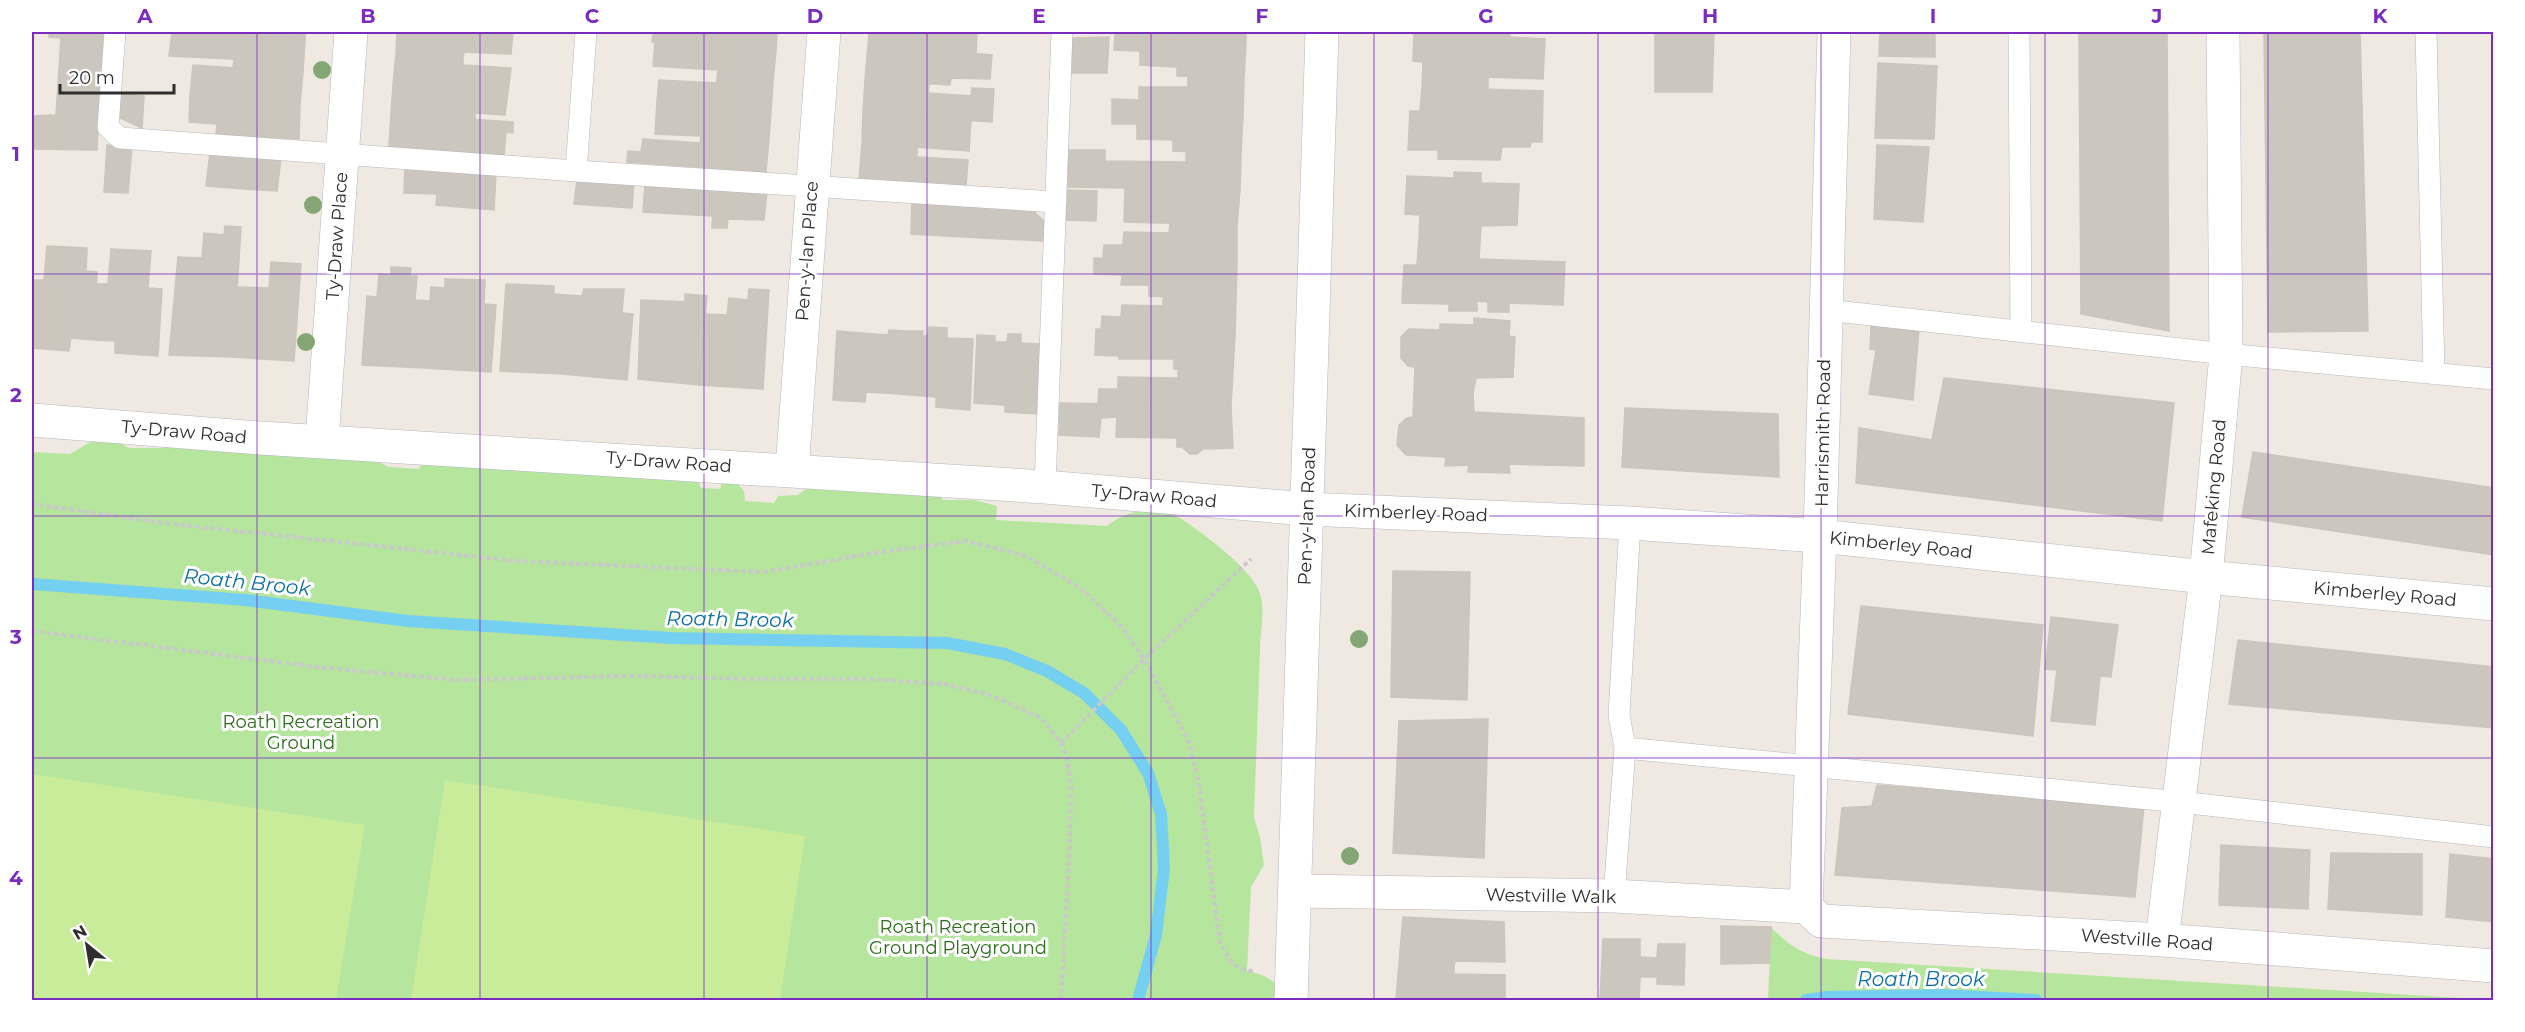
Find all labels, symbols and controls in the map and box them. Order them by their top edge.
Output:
text: A [136,4,153,28]
text: B [360,4,376,28]
text: C [585,4,600,28]
text: D [807,4,823,28]
text: E [1032,4,1046,28]
text: F [1256,4,1269,28]
text: G [1478,4,1494,28]
text: H [1702,4,1718,28]
text: I [1930,4,1936,28]
text: J [2151,4,2162,28]
text: K [2373,4,2389,28]
scale bar [60,57,174,95]
text: 20 m [69,67,115,89]
text: 1 [12,142,20,166]
street label: Ty-Draw Place [322,171,352,301]
street label: Pen-y-lan Place [791,180,823,322]
street label: Harrismith Road [1811,359,1835,507]
text: 2 [10,383,22,407]
street label: Ty-Draw Road [120,416,248,448]
street label: Mafeking Road [2197,418,2231,556]
street label: Pen-y-lan Road [1294,446,1320,586]
street label: Ty-Draw Road [605,447,733,477]
street label: Ty-Draw Road [1090,480,1218,512]
street label: Kimberley Road [1344,499,1488,527]
street label: Kimberley Road [1828,527,1974,563]
water label: Roath Brook [182,563,313,601]
street label: Kimberley Road [2312,577,2458,611]
water label: Roath Brook [666,606,795,632]
text: 3 [9,625,22,649]
park label: Roath Recreation Ground [223,711,379,754]
text: 4 [9,866,23,890]
street label: Westville Walk [1485,884,1617,908]
north arrow [57,915,117,975]
park label: Roath Recreation Ground Playground [869,916,1047,959]
text: N [69,921,90,944]
street label: Westville Road [2080,924,2214,956]
water label: Roath Brook [1857,967,1986,991]

